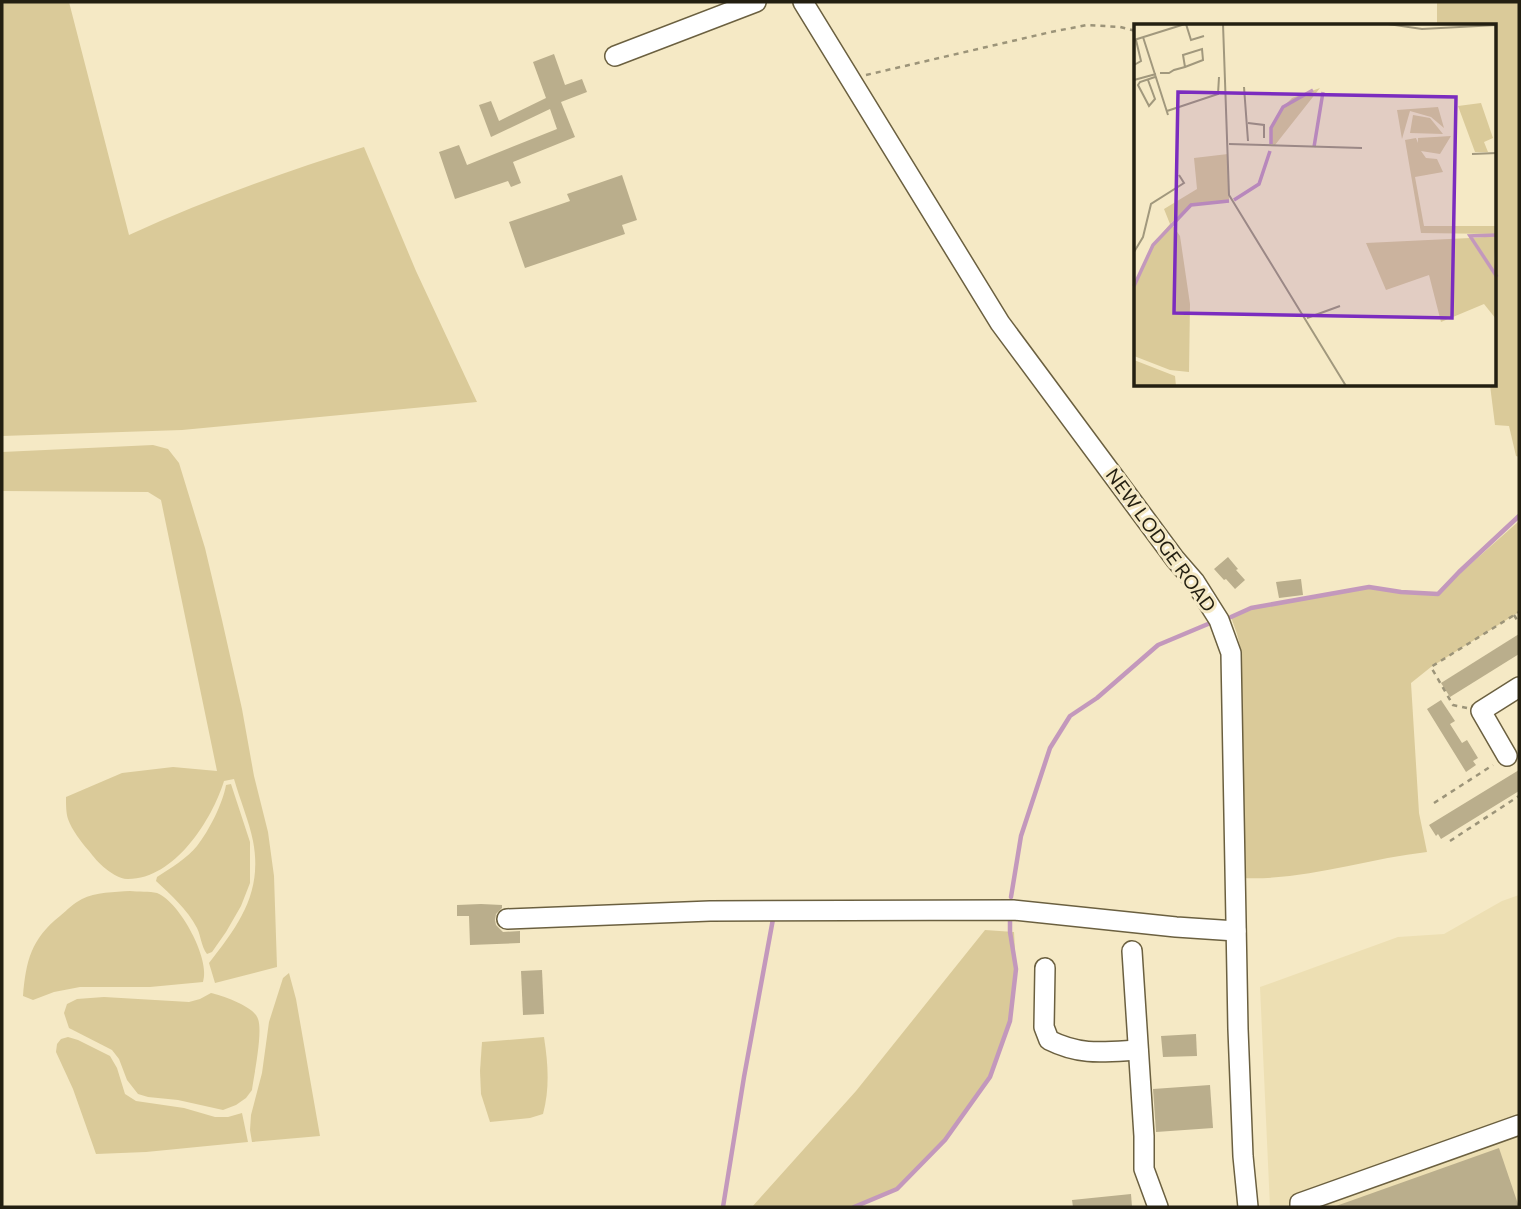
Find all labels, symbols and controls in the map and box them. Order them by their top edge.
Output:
inset map [1134,24,1496,387]
street label: NEW LODGE ROAD [1102,463,1221,616]

